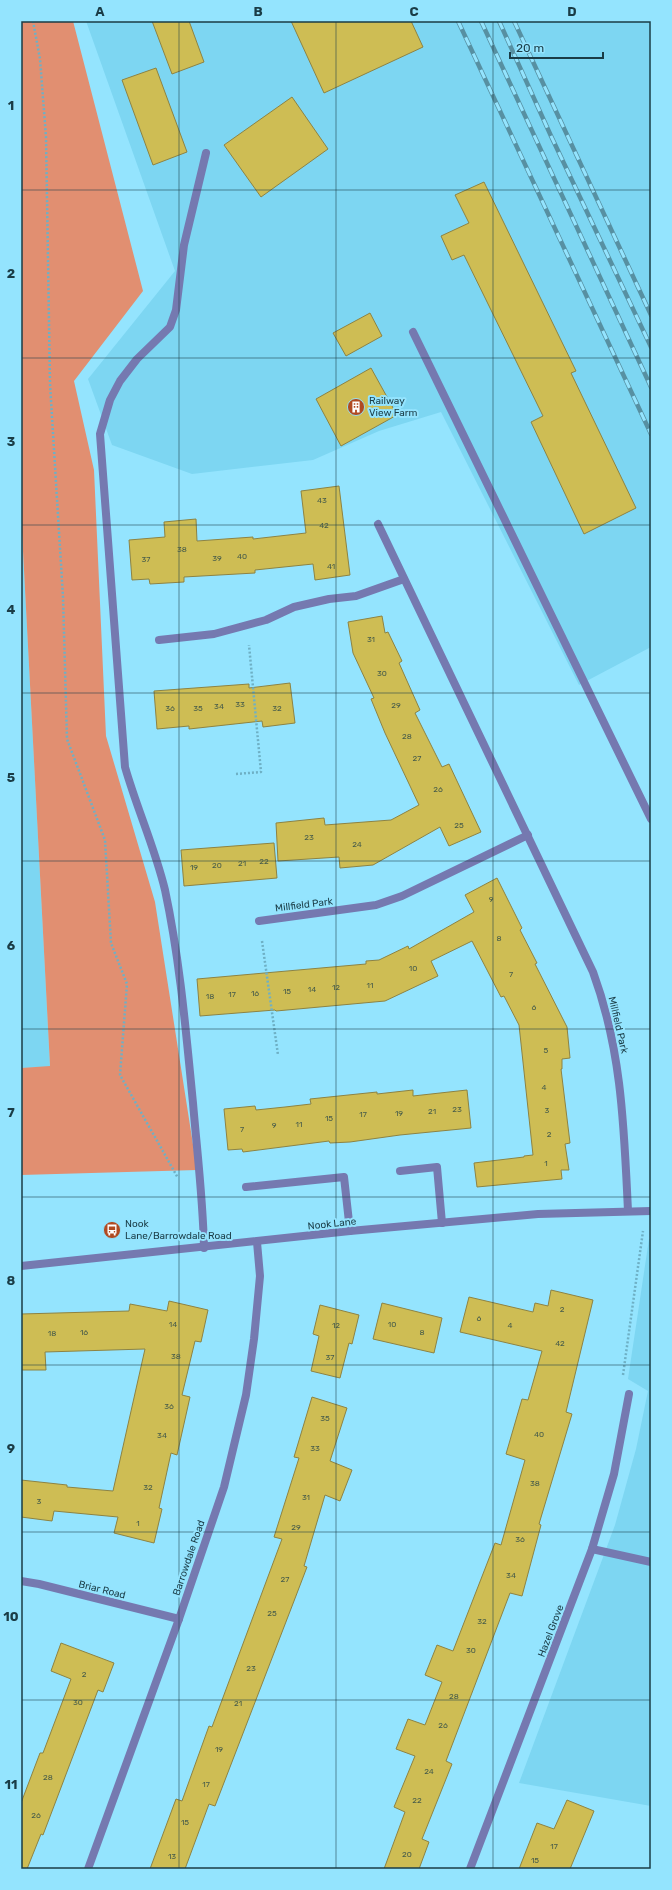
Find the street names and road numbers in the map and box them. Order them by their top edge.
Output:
street label: Millfield Park [275,895,334,914]
street label: Millfield Park [606,995,631,1055]
street label: Nook Lane [307,1215,357,1233]
street label: Barrowdale Road [170,1519,208,1597]
street label: Briar Road [77,1578,127,1602]
street label: Hazel Grove [536,1603,567,1659]

